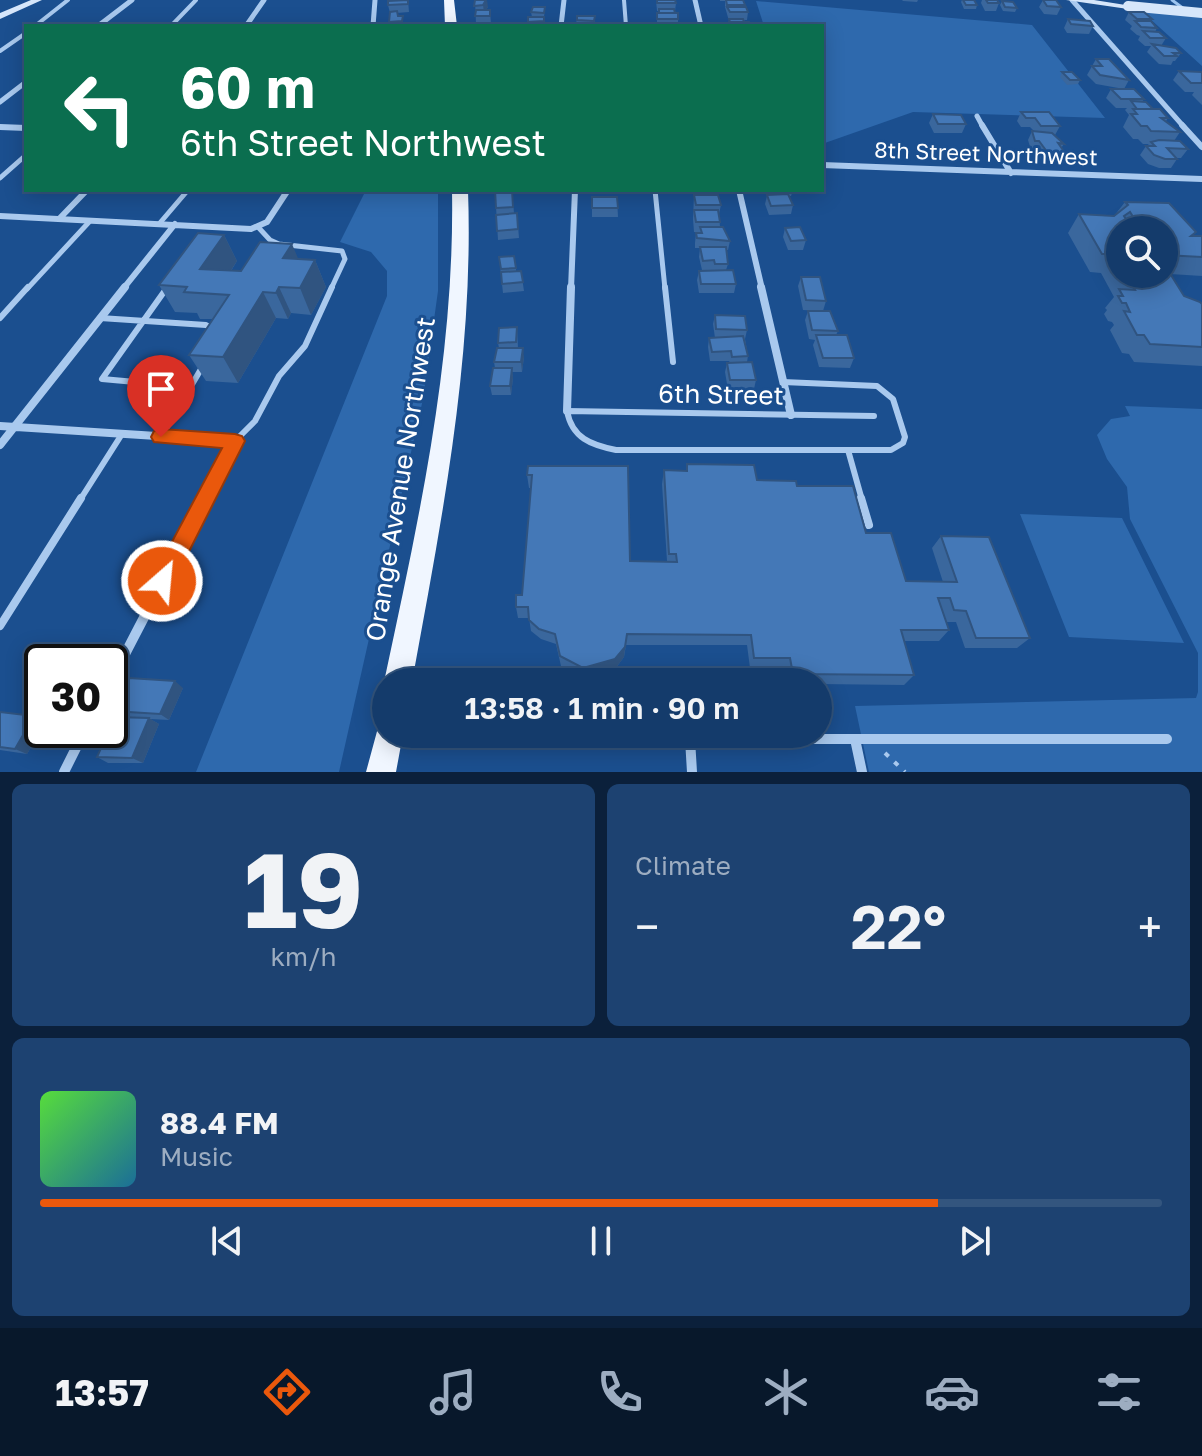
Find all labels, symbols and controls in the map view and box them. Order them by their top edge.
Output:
text: 60 m [180,53,315,120]
icon: left [48,56,152,160]
text: 6th Street Northwest [180,121,546,164]
street label: 8th Street Northwest [874,136,1098,170]
map controls [1106,216,1178,288]
button: search [1106,216,1178,288]
street label: Orange Avenue Northwest [359,315,441,643]
pin [127,355,195,437]
icon: arrive [139,367,183,411]
street label: 6th Street [658,377,784,411]
position arrow [120,539,204,623]
speed limit sign: 30 [24,644,128,748]
text: 13:58 · 1 min · 90 m [465,690,739,726]
text: 19 [244,826,363,951]
text: Climate [635,850,731,881]
text: 22° [851,890,946,962]
text: − [635,900,659,953]
text: + [1138,900,1162,953]
text: km/h [270,941,337,972]
text: 88.4 FM [160,1105,279,1141]
text: Music [160,1141,233,1172]
icon: previous [205,1219,249,1263]
icon: pause [579,1219,623,1263]
icon: next [953,1219,997,1263]
icon: directions [259,1364,315,1420]
icon: music [425,1364,481,1420]
icon: phone [592,1364,648,1420]
icon: climate [758,1364,814,1420]
icon: car [924,1364,980,1420]
icon: filters [1091,1364,1147,1420]
text: 13:57 [55,1371,149,1414]

